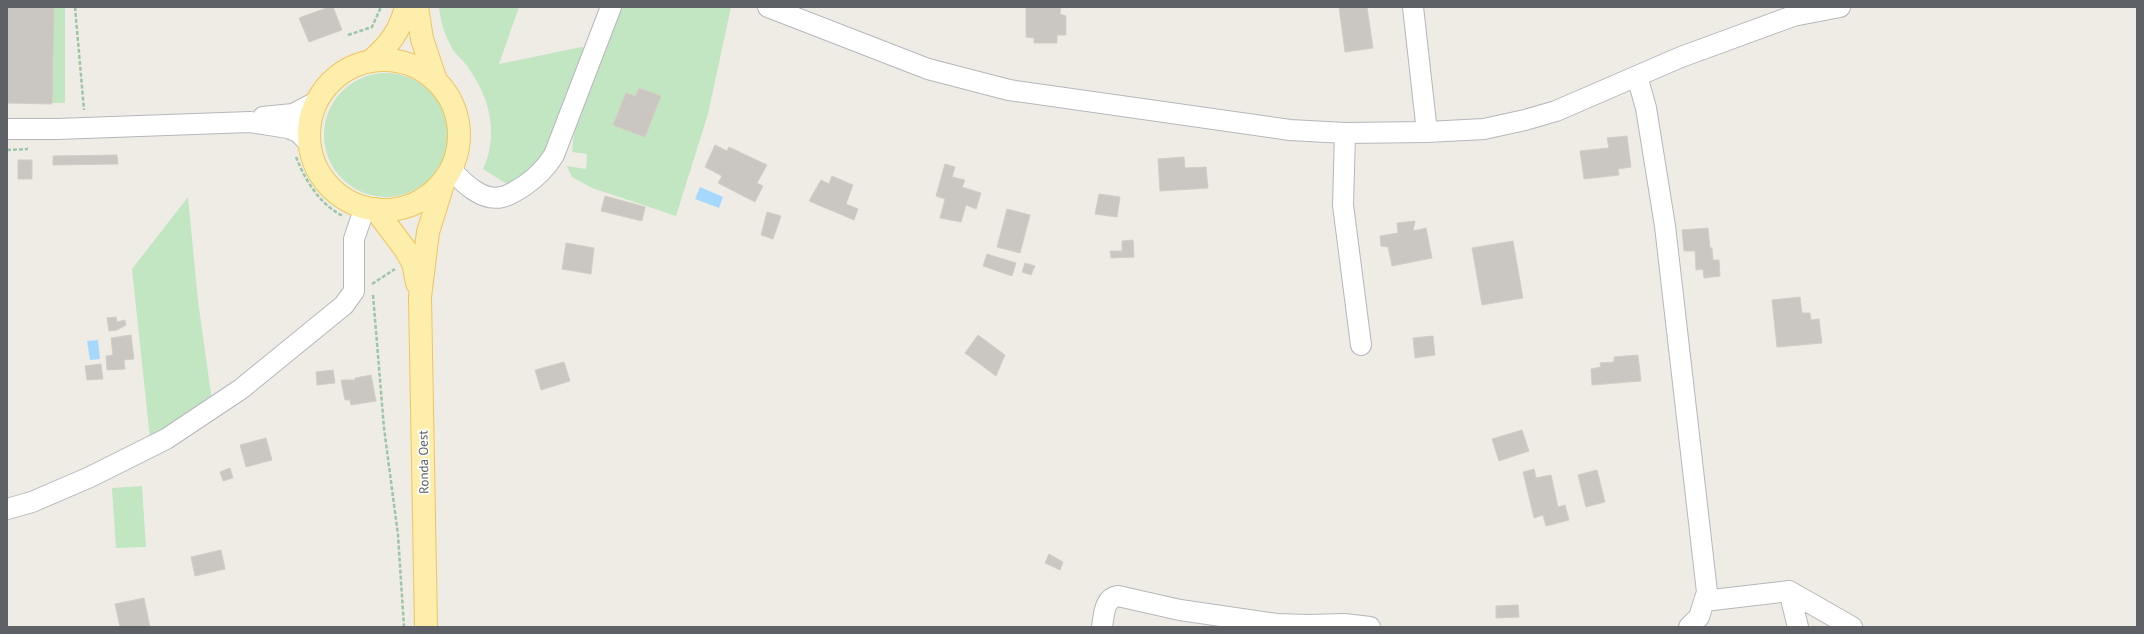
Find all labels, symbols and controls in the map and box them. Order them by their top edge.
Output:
street label: Ronda Oest [414,430,433,494]

